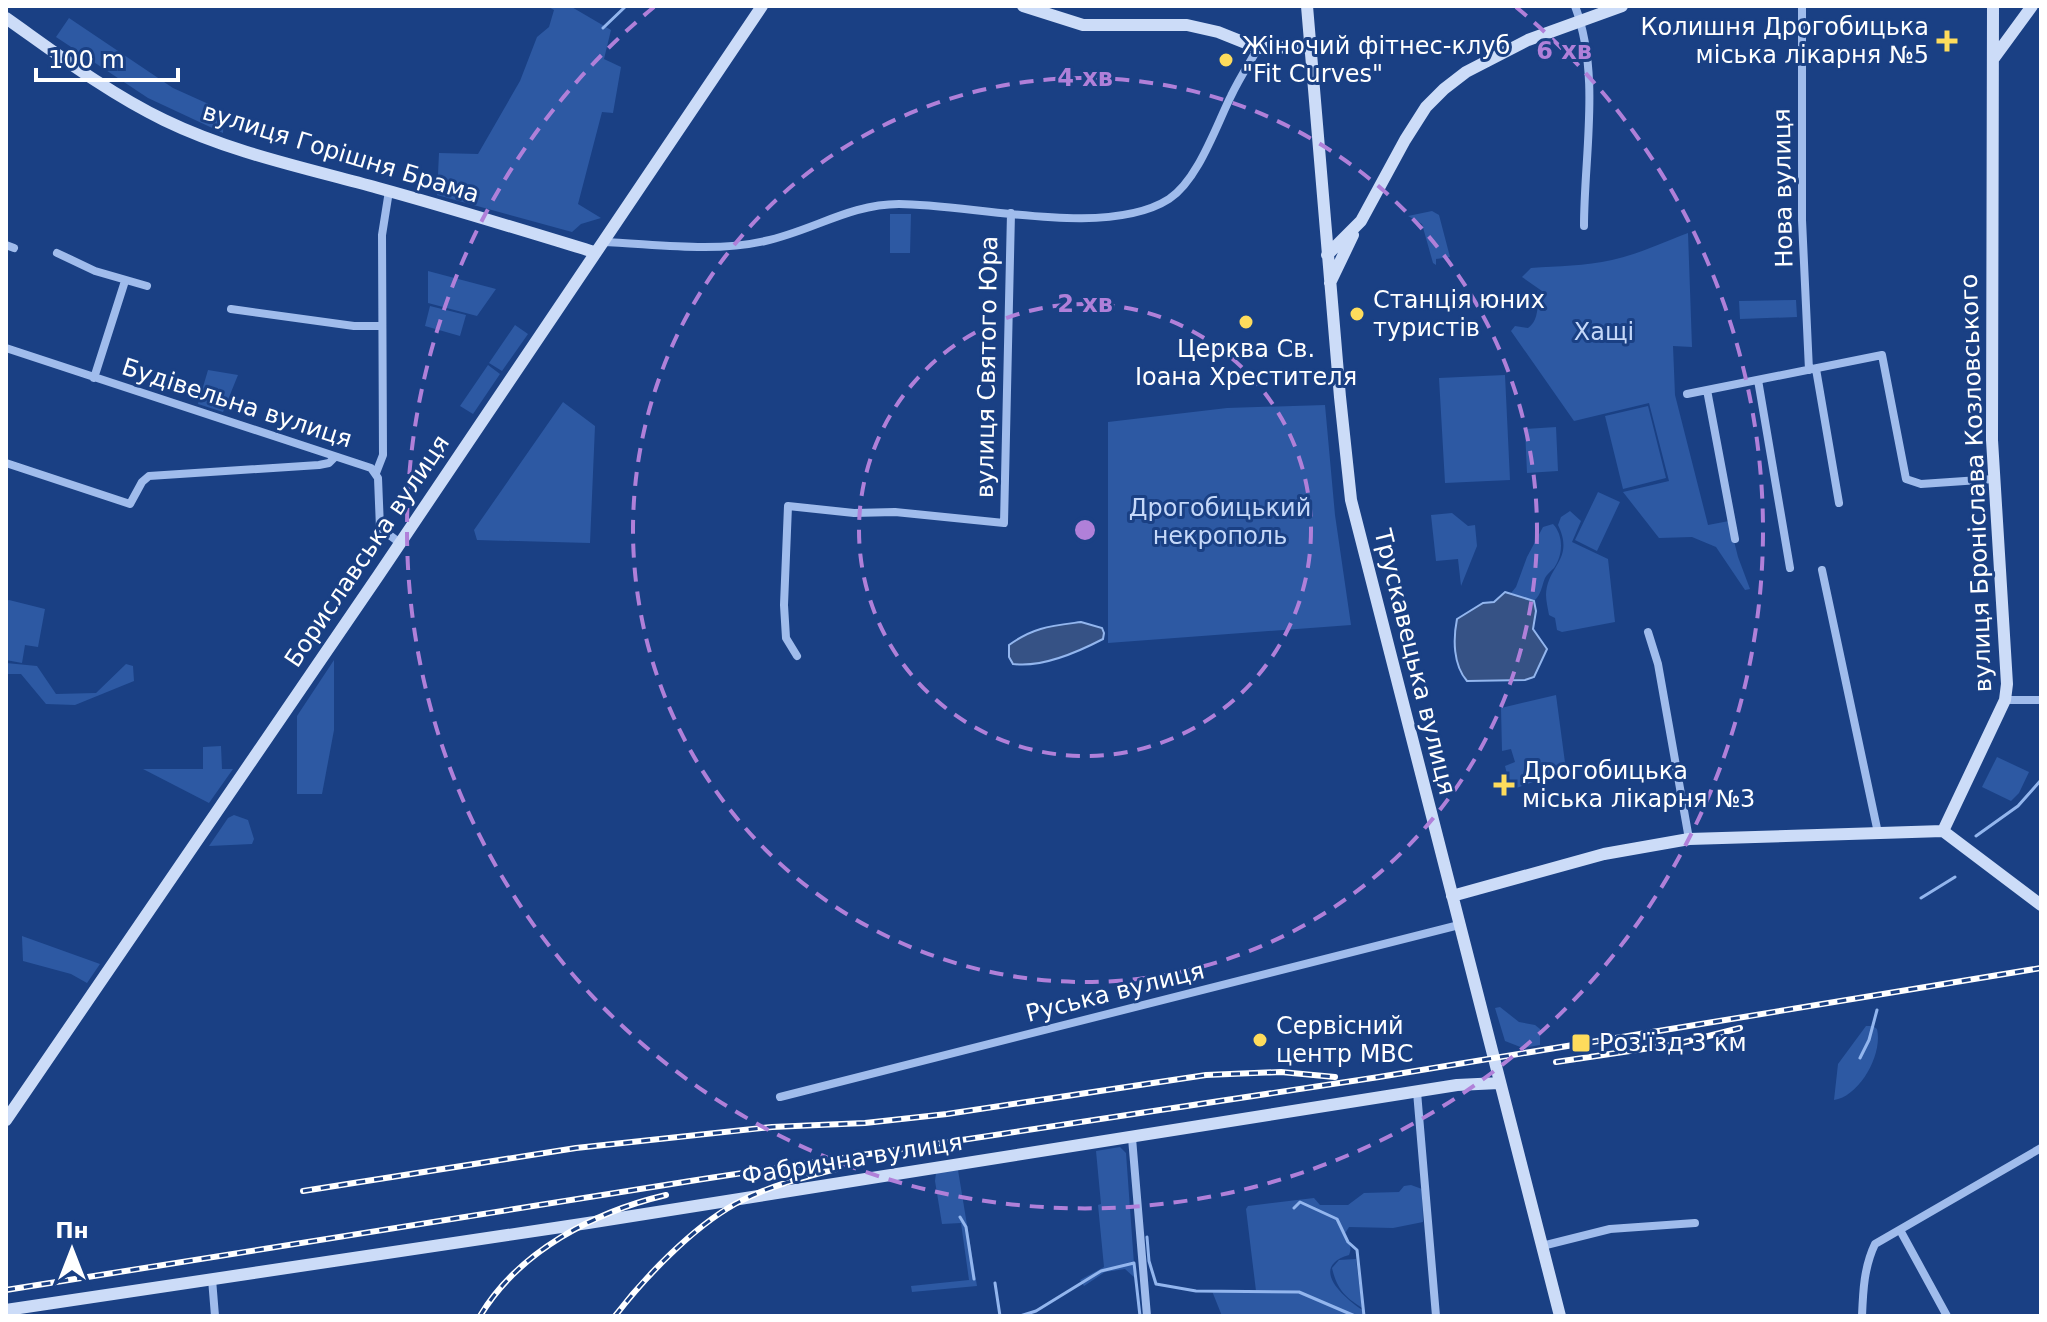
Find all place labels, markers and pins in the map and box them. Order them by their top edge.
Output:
place label: Колишня Дрогобицька міська лікарня №5 [1641,13,1929,69]
marker: Колишня Дрогобицька міська лікарня №5 [1936,30,1958,52]
place label: Жіночий фітнес-клуб "Fit Curves" [1242,32,1510,88]
marker: Жіночий фітнес-клуб "Fit Curves" [1217,51,1235,69]
place label: Станція юних туристів [1373,286,1545,342]
marker: Станція юних туристів [1348,305,1366,323]
marker: Церква Св. Іоана Хрестителя [1237,313,1255,331]
place label: Церква Св. Іоана Хрестителя [1135,335,1357,391]
centre of rings [1071,516,1099,544]
place label: Дрогобицька міська лікарня №3 [1522,757,1755,813]
marker: Дрогобицька міська лікарня №3 [1493,774,1515,796]
place label: Сервісний центр МВС [1276,1012,1414,1068]
place label: Роз'їзд 3 км [1599,1029,1747,1057]
marker: Сервісний центр МВС [1251,1031,1269,1049]
marker: Роз'їзд 3 км [1570,1032,1592,1054]

